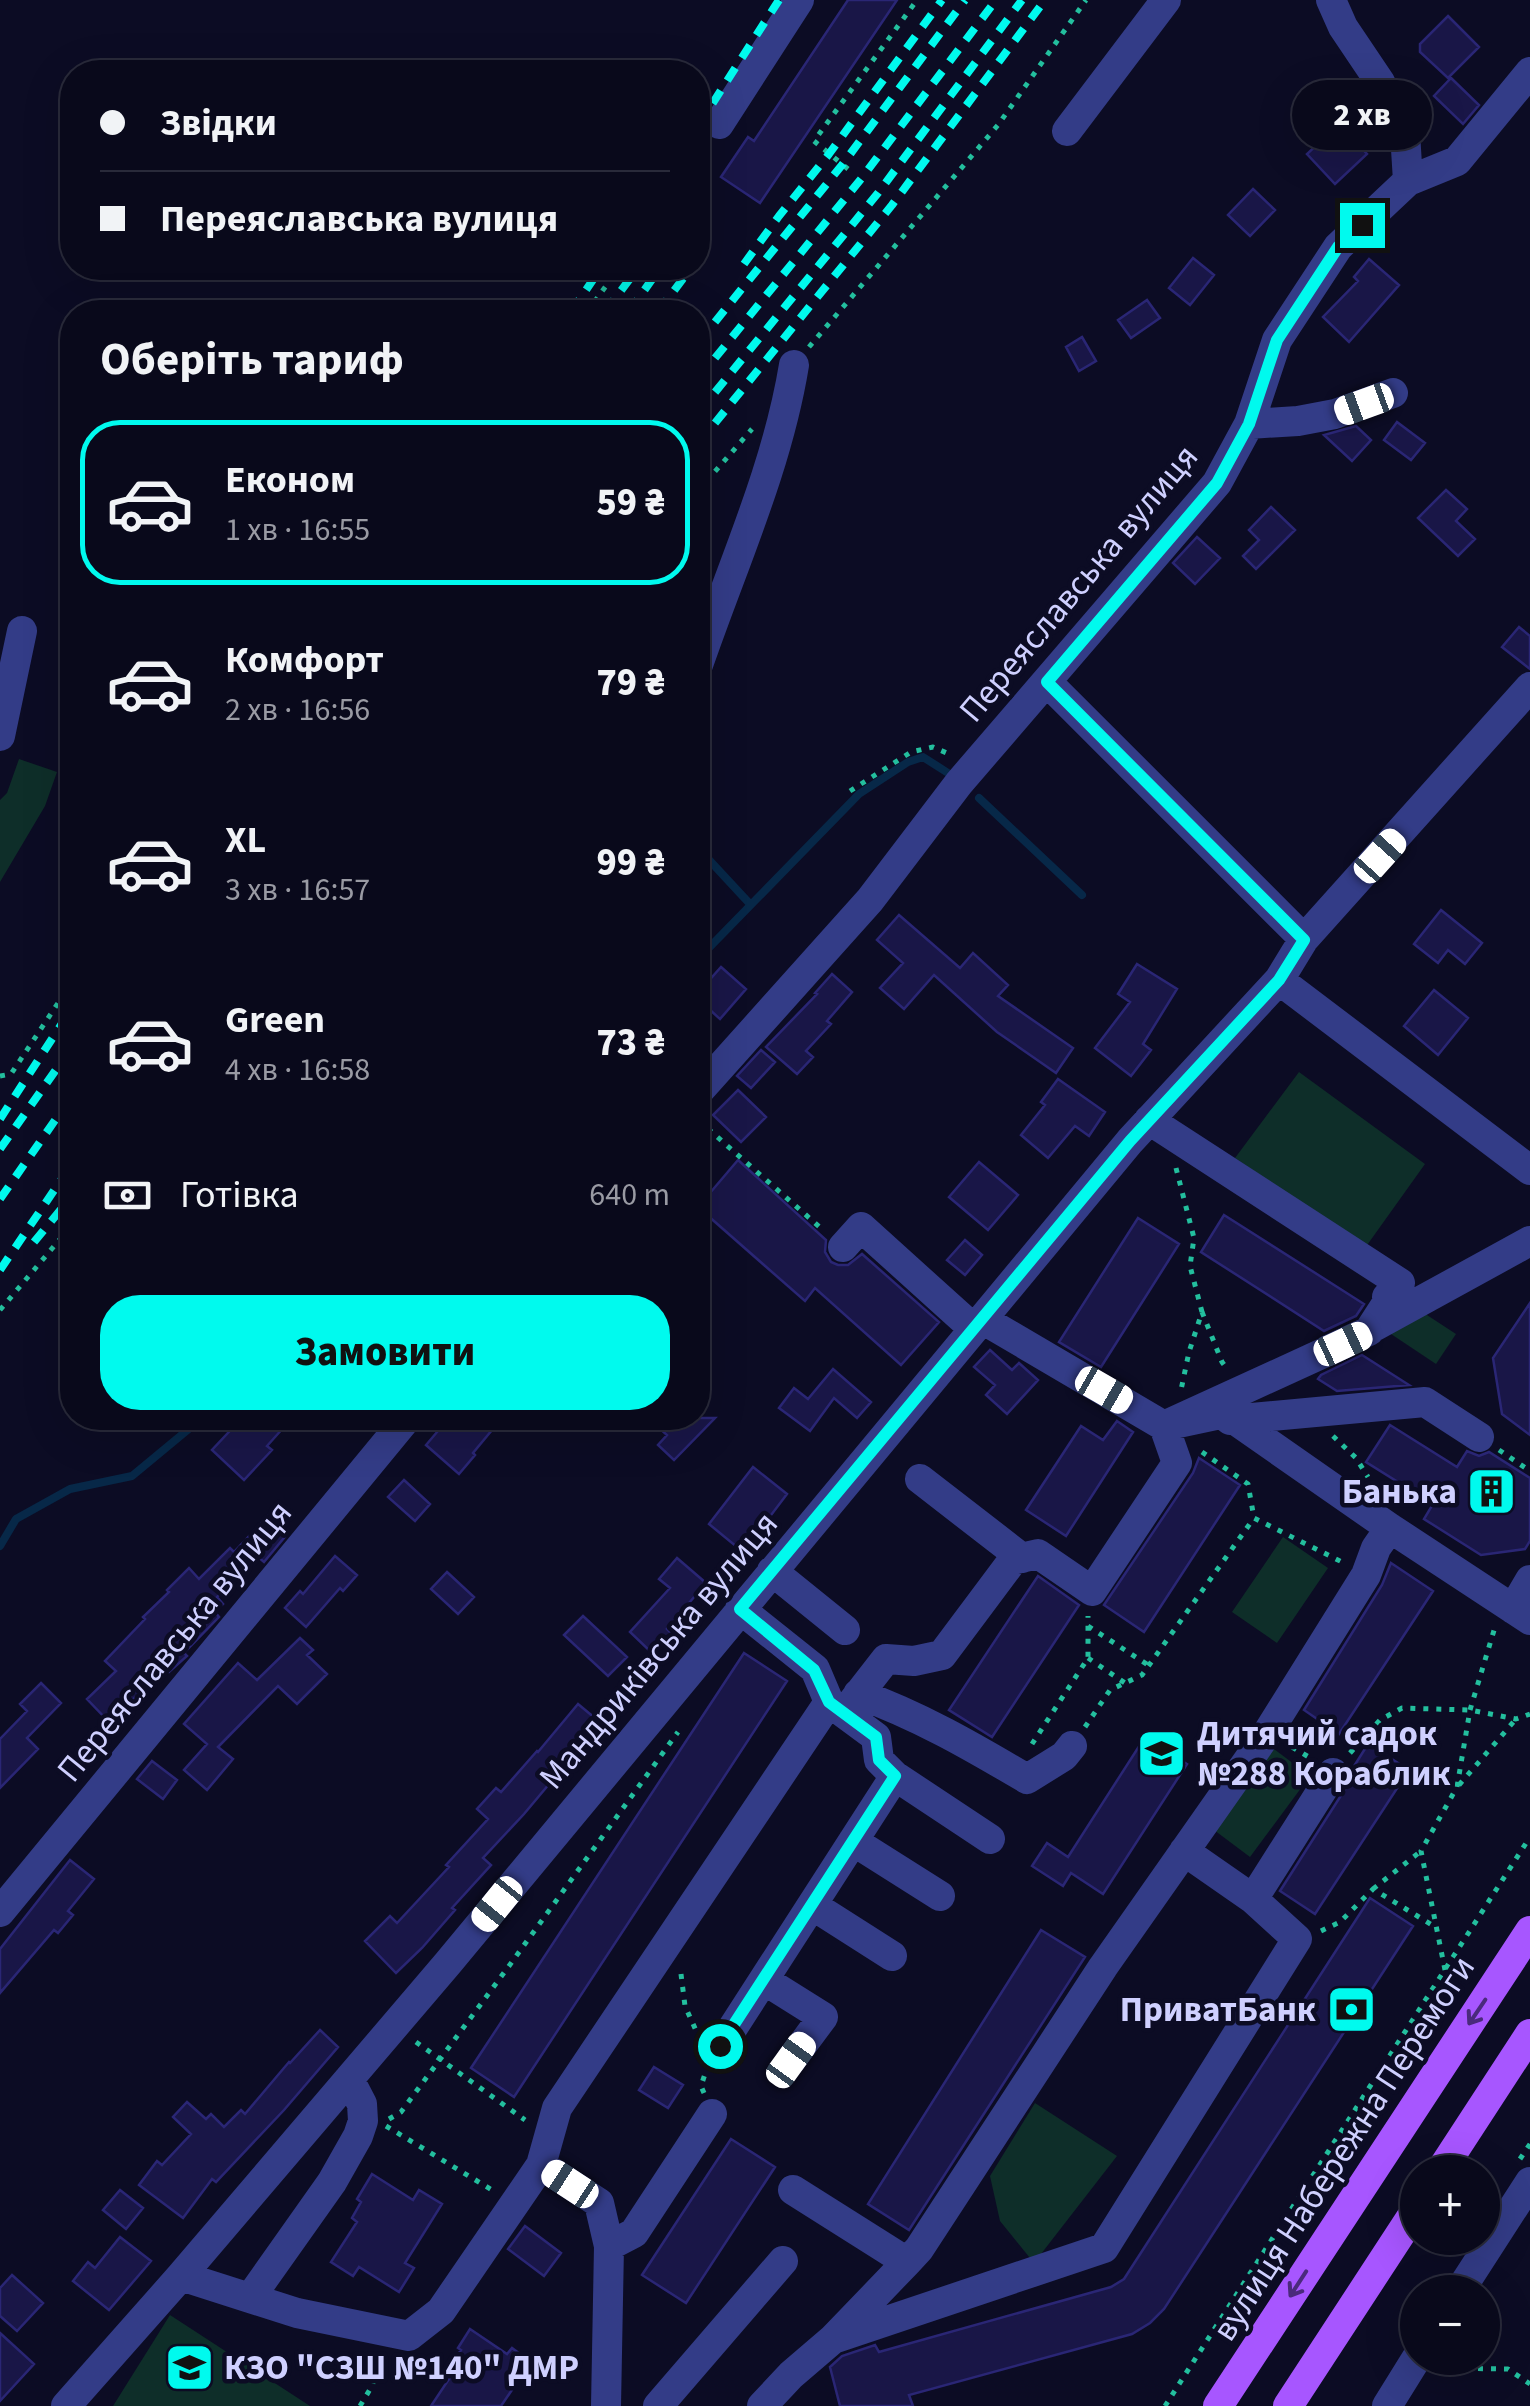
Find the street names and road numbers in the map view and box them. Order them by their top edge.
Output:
street label: Переяславська вулиця [947,434,1210,734]
street label: Переяславська вулиця [45,1490,304,1793]
street label: Мандриківська вулиця [527,1501,790,1800]
street label: вулиця Набережна Перемоги [1200,1946,1488,2351]

